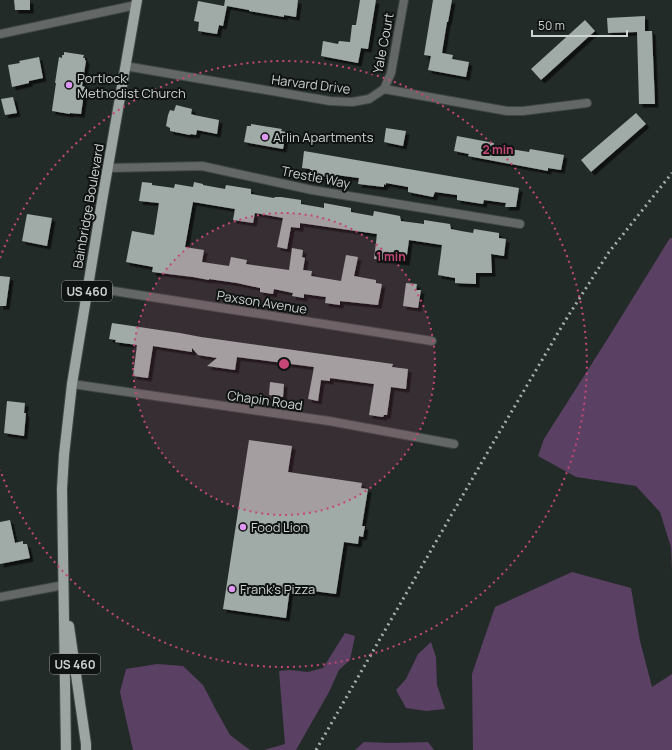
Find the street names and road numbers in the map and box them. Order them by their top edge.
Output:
street label: Yale Court [368,11,398,75]
street label: Harvard Drive [270,70,352,98]
street label: Bainbridge Boulevard [68,142,108,270]
street label: Trestle Way [280,162,352,193]
road number: US 460 [62,281,112,301]
street label: Paxson Avenue [216,286,309,318]
street label: Chapin Road [226,386,304,414]
road number: US 460 [50,654,100,674]

